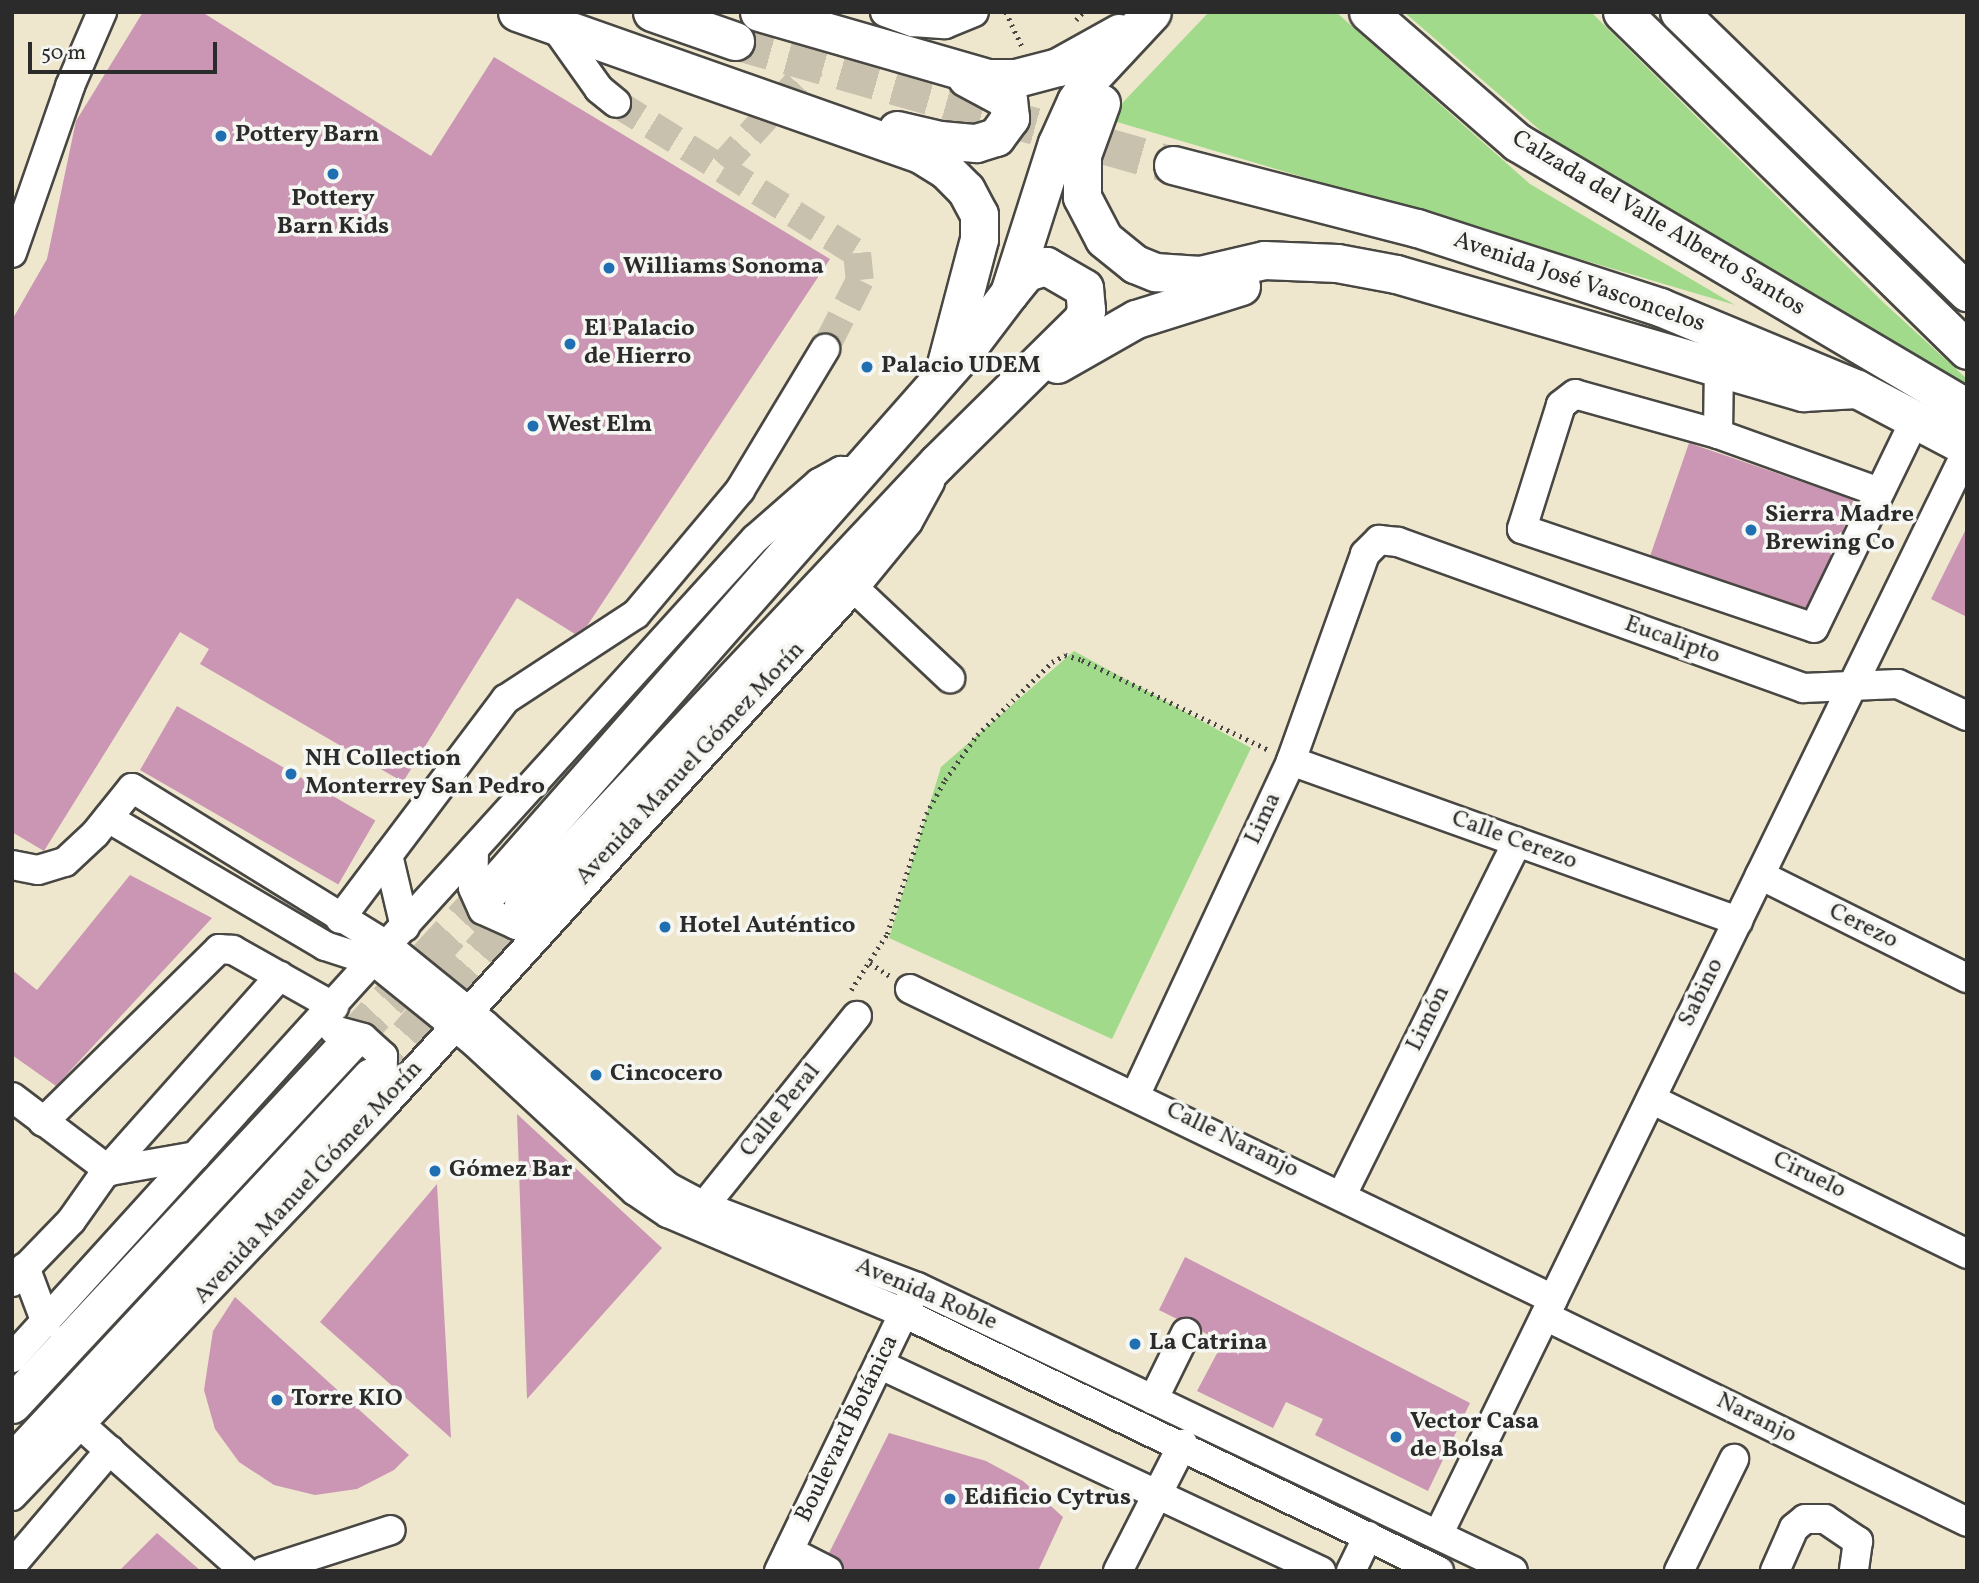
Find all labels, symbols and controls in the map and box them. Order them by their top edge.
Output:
scale bar [32,28,220,72]
text: 50 m [41,39,86,68]
place label: Pottery Barn [235,122,380,150]
street label: Calzada del Valle Alberto Santos [1506,125,1810,323]
marker: Pottery Barn [213,128,229,144]
marker: Pottery Barn Kids [325,166,341,182]
place label: Pottery Barn Kids [277,186,389,242]
street label: Avenida José Vasconcelos [1449,226,1709,340]
place label: Williams Sonoma [623,254,824,282]
marker: Williams Sonoma [601,260,617,276]
place label: El Palacio de Hierro [584,316,695,372]
marker: El Palacio de Hierro [562,336,578,352]
place label: Palacio UDEM [881,353,1041,381]
marker: Palacio UDEM [859,359,875,375]
place label: West Elm [547,412,652,440]
marker: West Elm [525,418,541,434]
place label: Sierra Madre Brewing Co [1765,502,1914,558]
marker: Sierra Madre Brewing Co [1743,522,1759,538]
street label: Eucalipto [1620,610,1724,672]
street label: Avenida Manuel Gómez Morín [570,636,812,892]
place label: NH Collection Monterrey San Pedro [305,746,545,802]
marker: NH Collection Monterrey San Pedro [283,766,299,782]
street label: Lima [1240,789,1288,849]
street label: Calle Cerezo [1447,805,1581,877]
street label: Cerezo [1824,898,1902,956]
place label: Hotel Auténtico [679,913,855,941]
marker: Hotel Auténtico [657,919,673,935]
street label: Sabino [1673,954,1731,1032]
street label: Limón [1401,982,1457,1056]
street label: Avenida Manuel Gómez Morín [188,1055,430,1311]
street label: Calle Peral [735,1058,827,1164]
place label: Cincocero [610,1061,723,1089]
marker: Cincocero [588,1067,604,1083]
street label: Calle Naranjo [1161,1097,1303,1185]
street label: Ciruelo [1768,1146,1850,1206]
place label: Gómez Bar [449,1157,572,1185]
marker: Gómez Bar [427,1163,443,1179]
street label: Avenida Roble [851,1252,1001,1338]
place label: La Catrina [1149,1330,1267,1358]
street label: Boulevard Botánica [790,1331,906,1527]
marker: La Catrina [1127,1336,1143,1352]
place label: Torre KIO [291,1386,403,1414]
street label: Naranjo [1711,1387,1801,1451]
marker: Torre KIO [269,1392,285,1408]
place label: Vector Casa de Bolsa [1410,1409,1539,1465]
marker: Vector Casa de Bolsa [1388,1429,1404,1445]
place label: Edificio Cytrus [964,1485,1131,1513]
marker: Edificio Cytrus [942,1491,958,1507]

